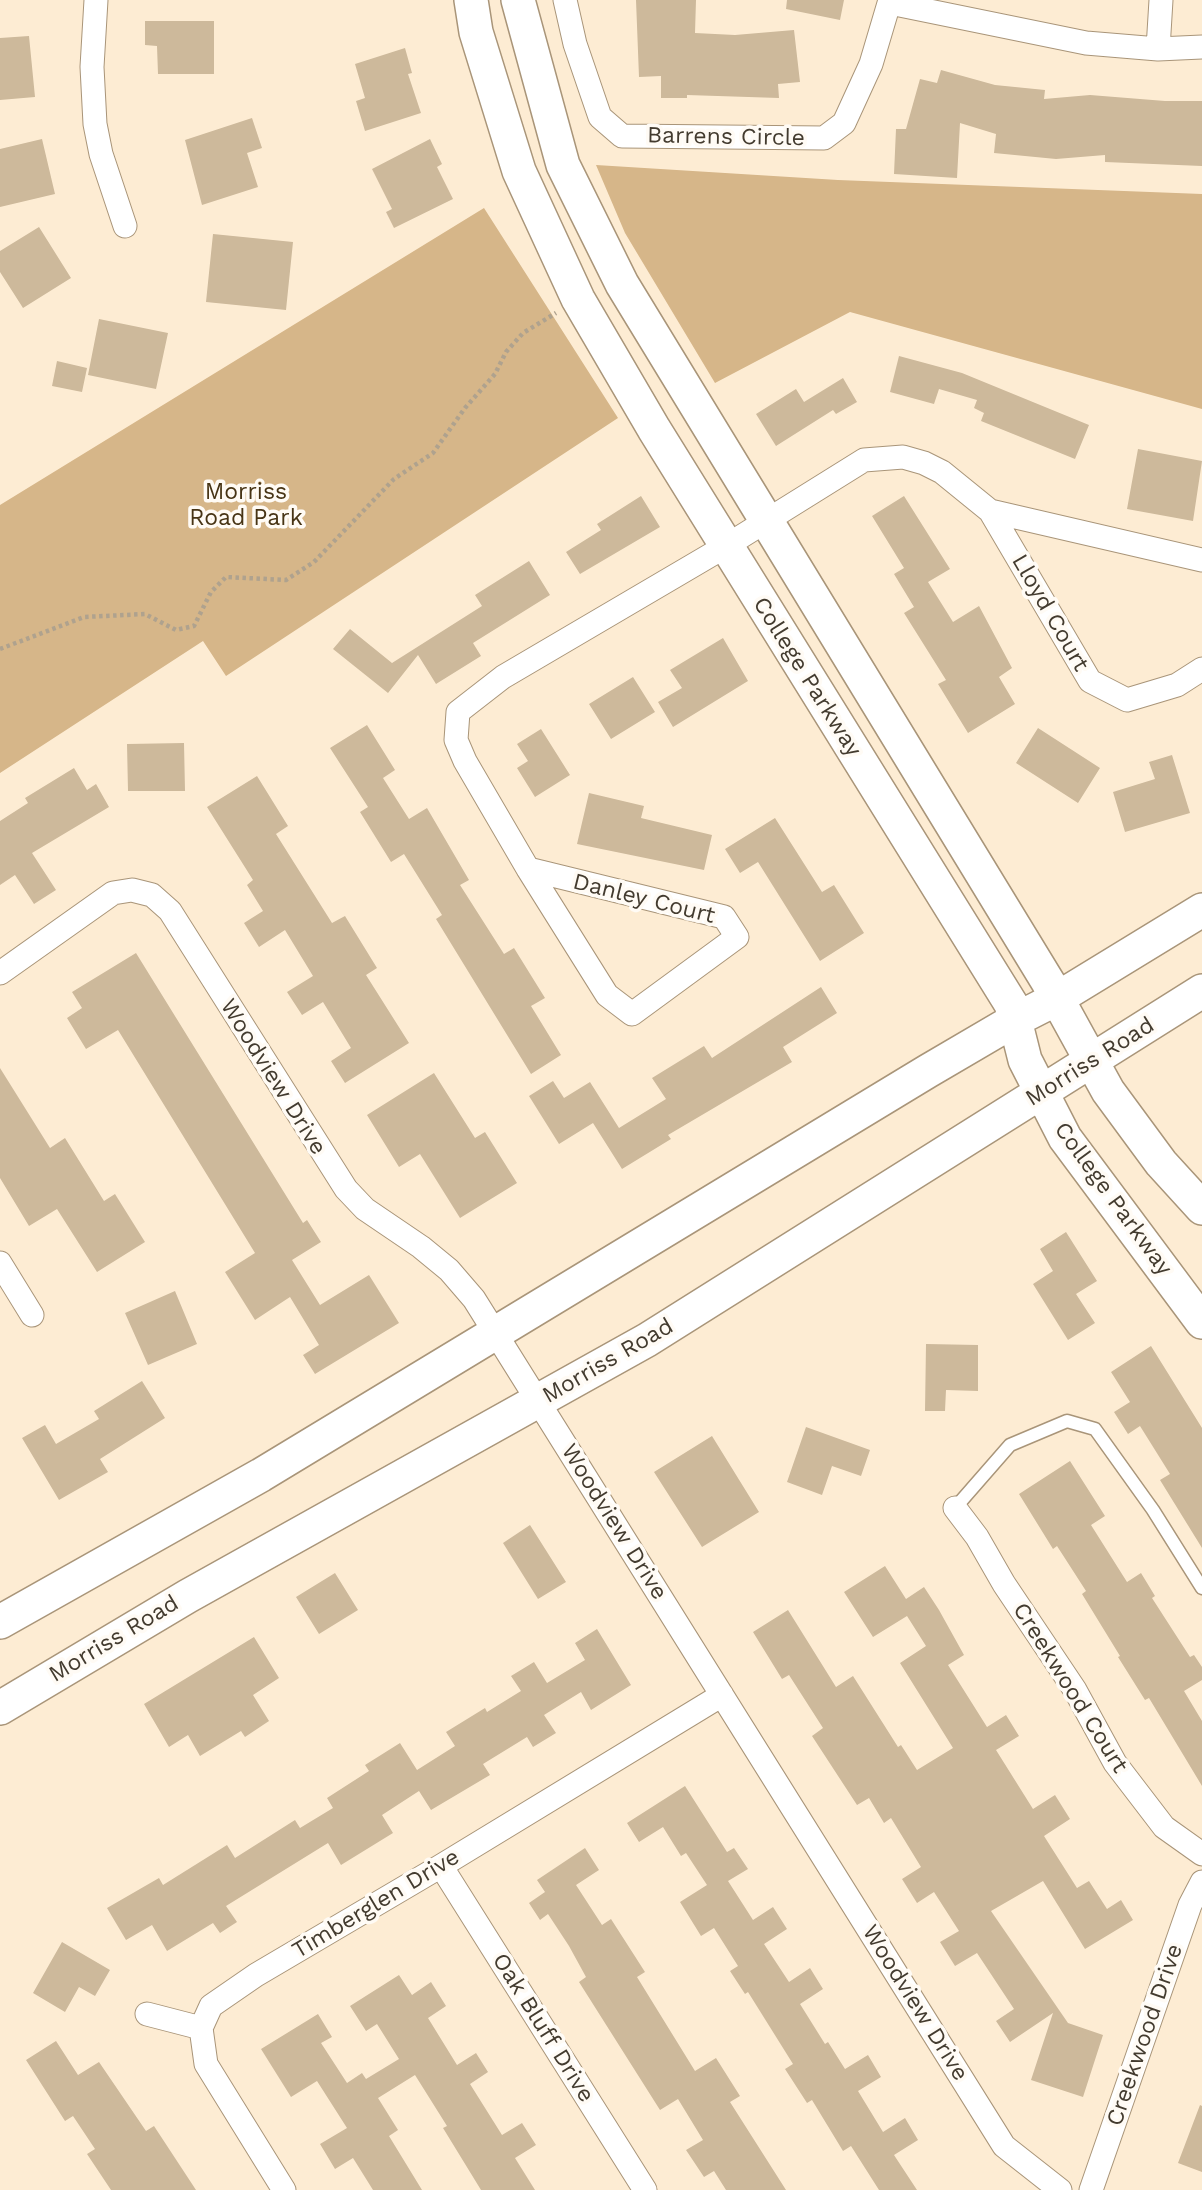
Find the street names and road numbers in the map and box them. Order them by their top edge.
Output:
street label: Barrens Circle [647,122,805,152]
street label: Lloyd Court [1005,550,1095,676]
street label: College Parkway [747,592,867,762]
street label: Danley Court [570,868,718,930]
street label: Woodview Drive [214,994,332,1160]
street label: Morriss Road [1021,1012,1159,1112]
street label: College Parkway [1048,1117,1178,1281]
street label: Morriss Road [538,1312,678,1410]
street label: Woodview Drive [555,1439,673,1605]
street label: Morriss Road [44,1589,184,1689]
street label: Creekwood Court [1007,1598,1133,1778]
street label: Timberglen Drive [288,1843,464,1965]
street label: Woodview Drive [856,1920,974,2086]
street label: Creekwood Drive [1101,1941,1189,2129]
street label: Oak Bluff Drive [486,1948,600,2108]

